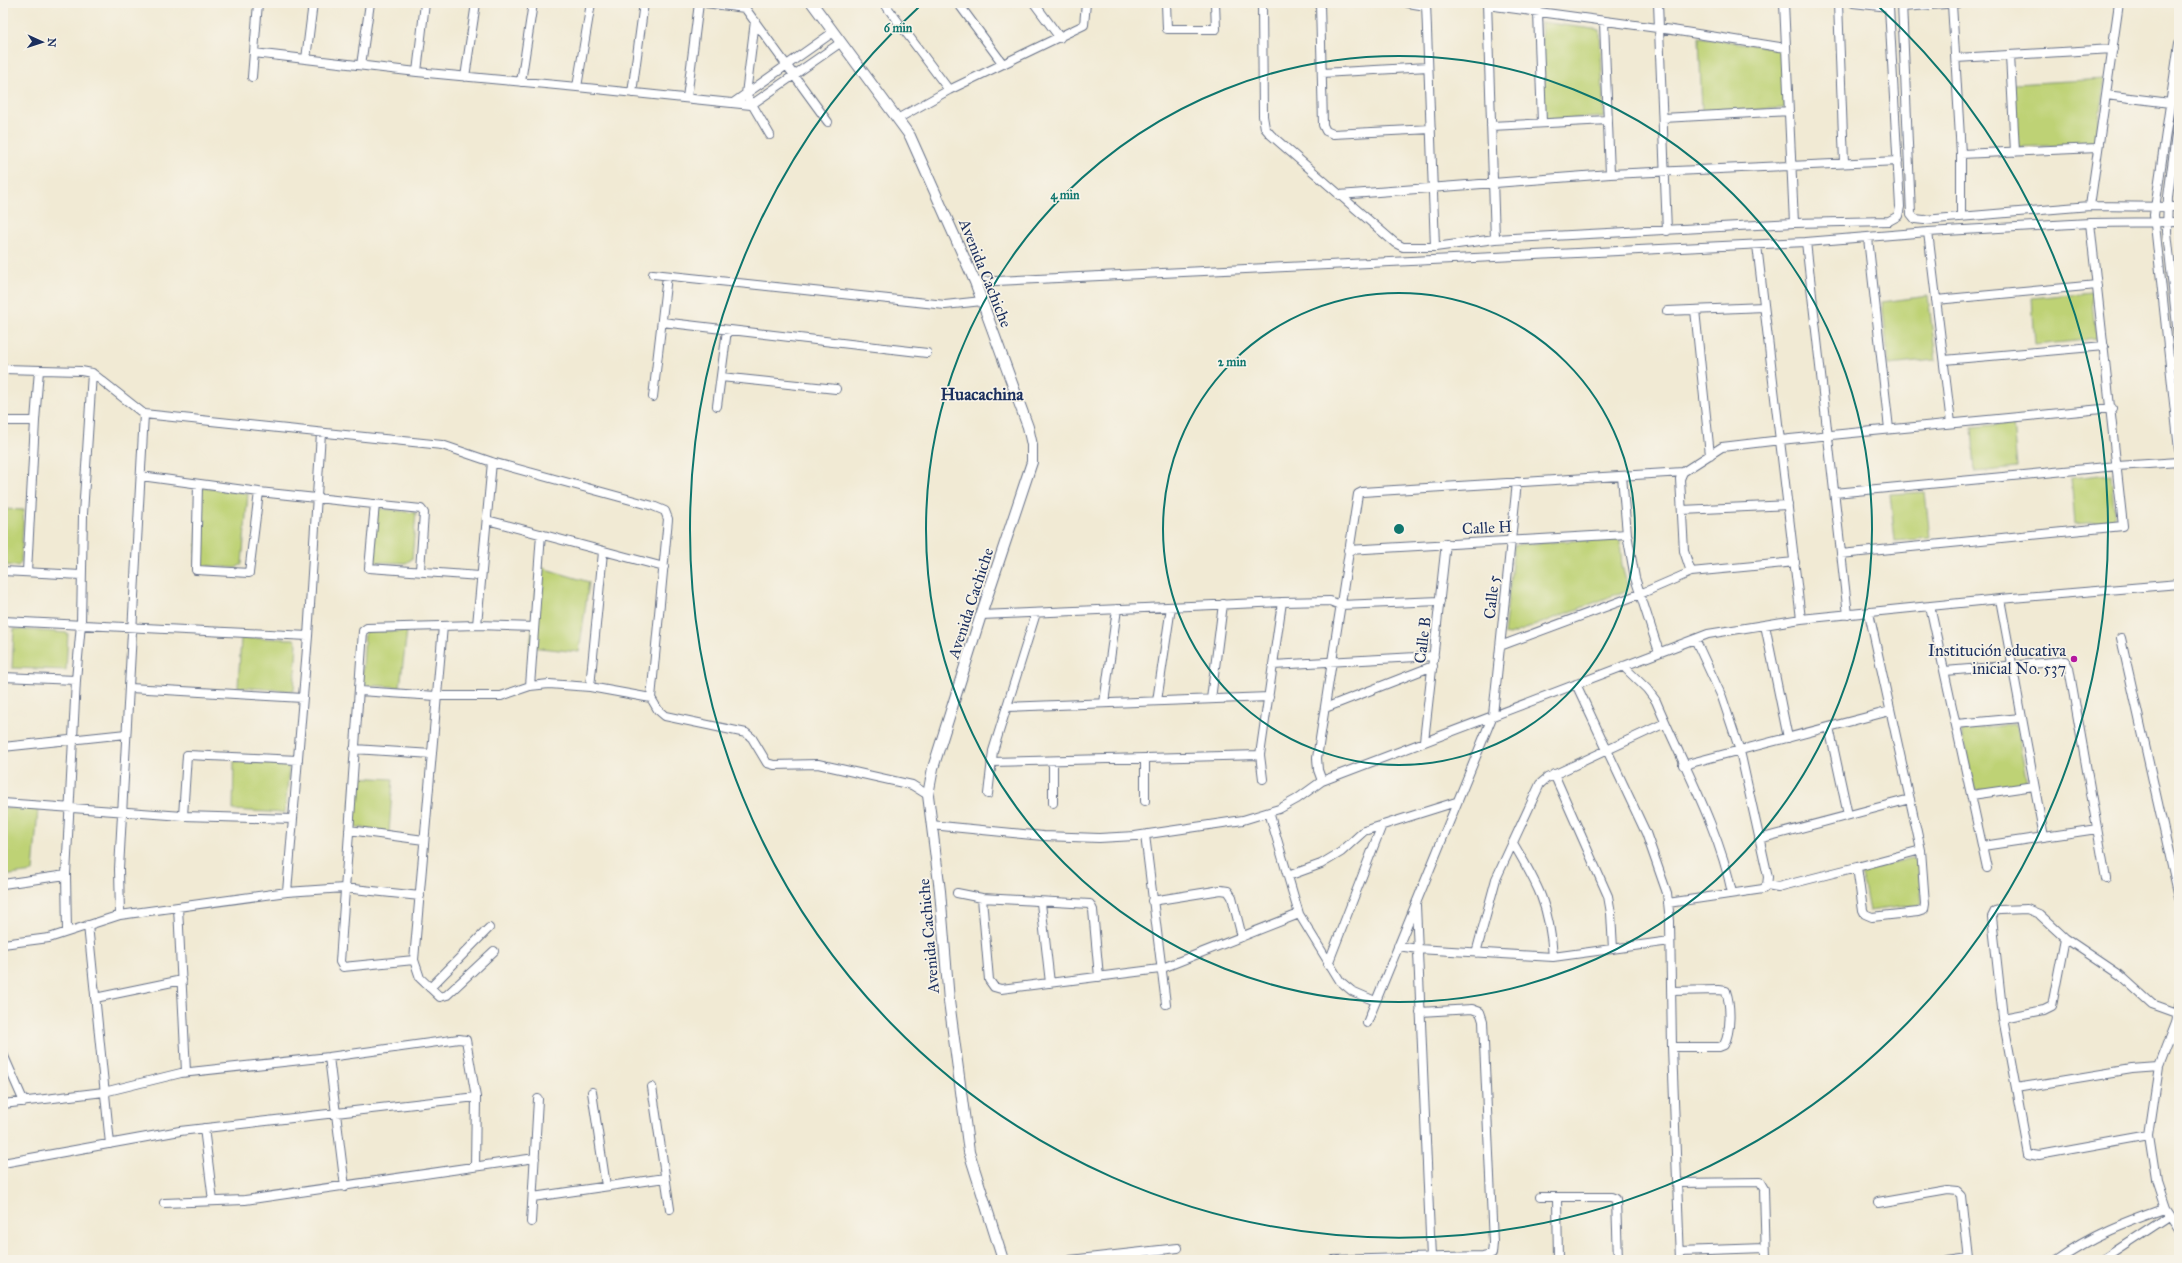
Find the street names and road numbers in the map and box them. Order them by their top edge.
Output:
street label: Avenida Cachiche [955,215,1016,331]
street label: Calle H [1461,517,1513,538]
street label: Avenida Cachiche [943,545,997,662]
street label: Calle 5 [1480,574,1503,620]
street label: Calle B [1410,616,1435,665]
street label: Avenida Cachiche [914,877,943,995]

